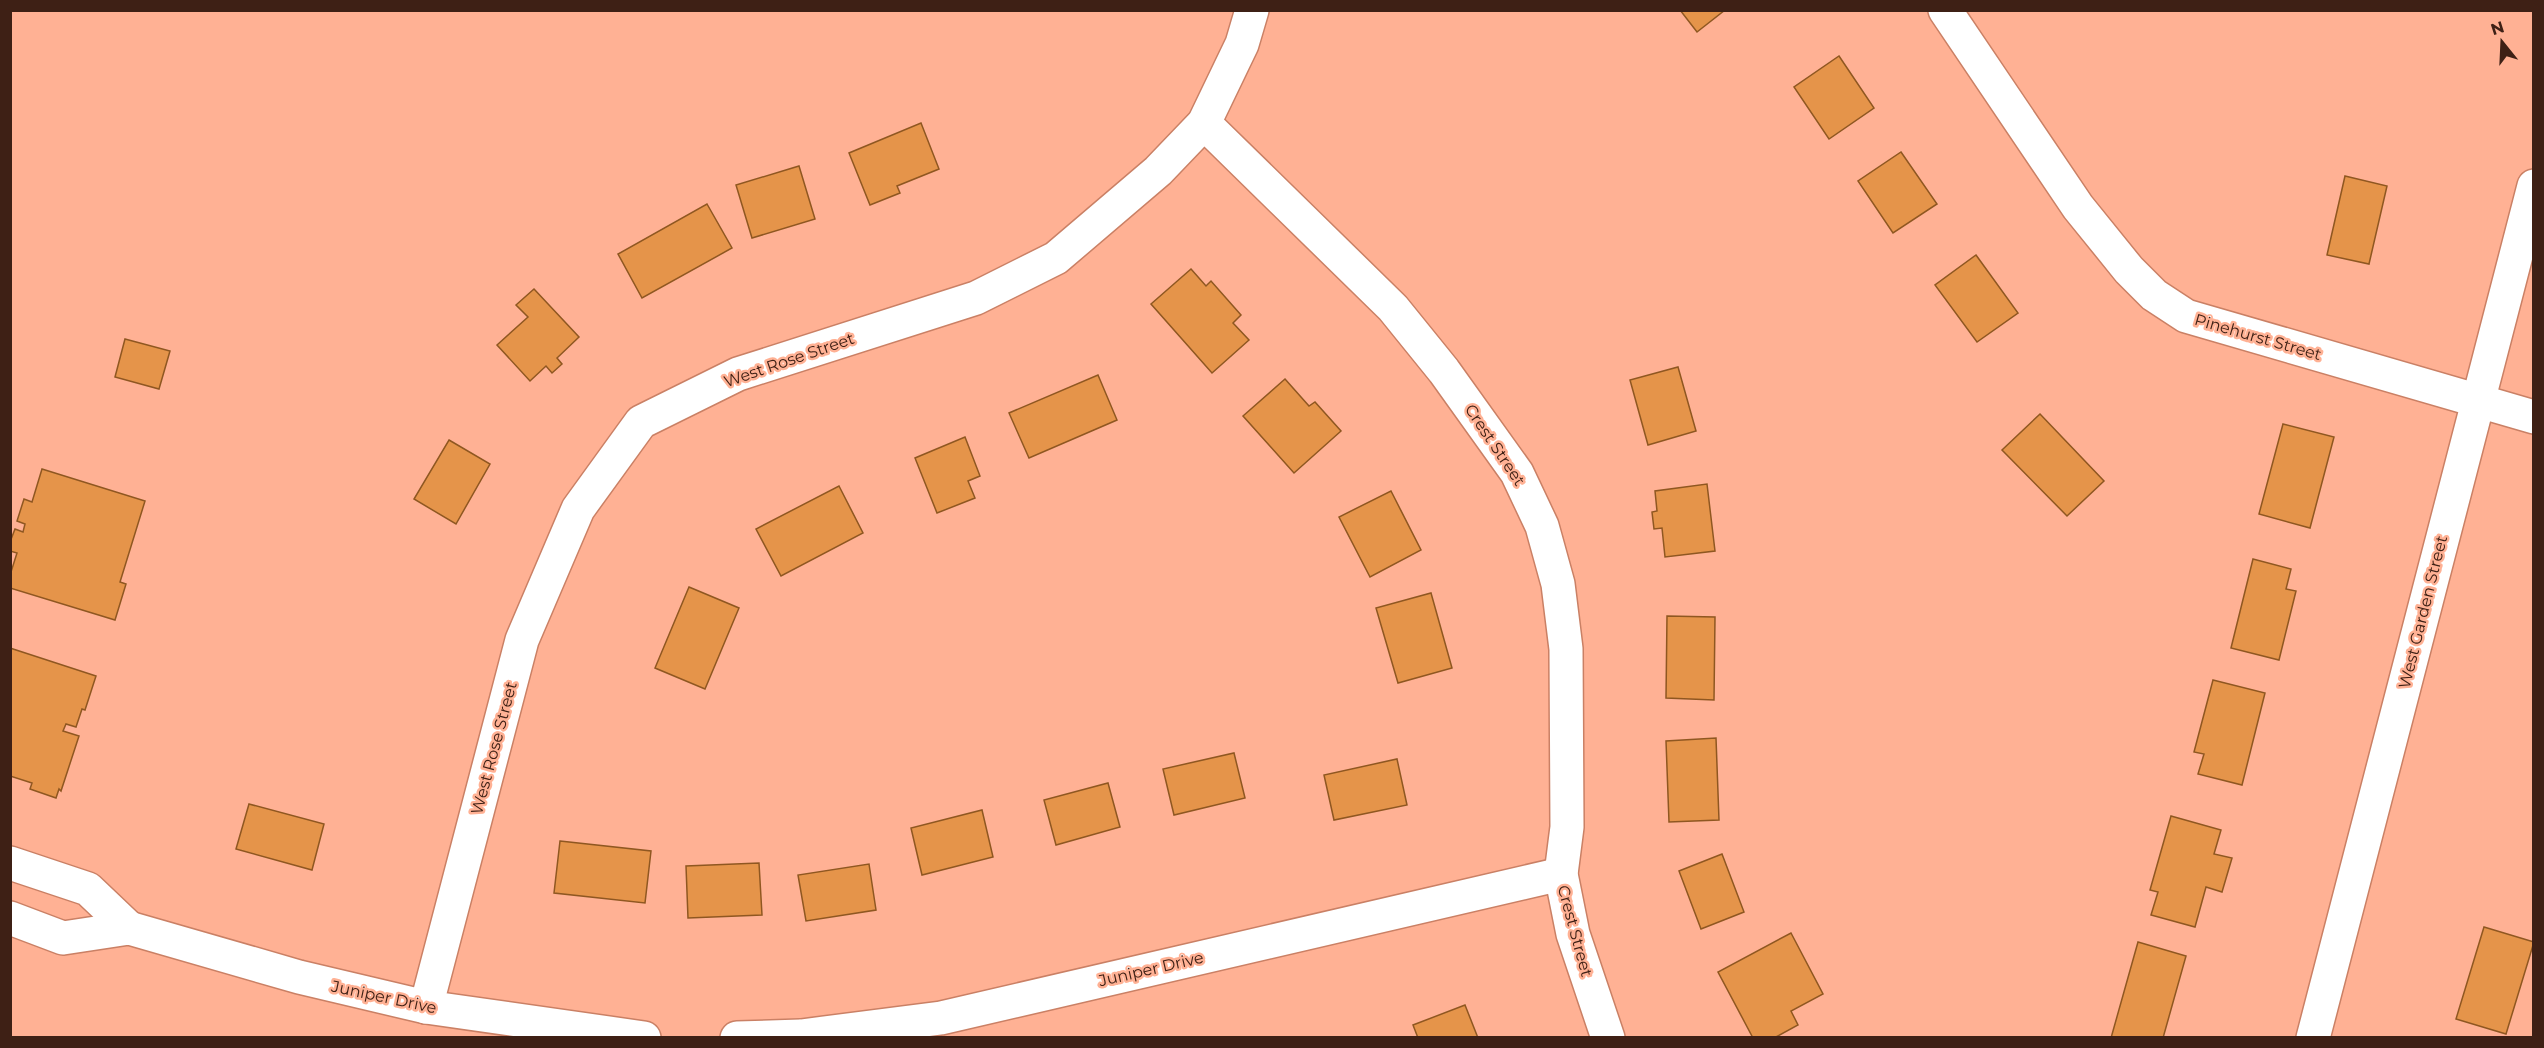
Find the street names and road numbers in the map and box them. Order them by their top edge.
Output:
street label: Pinehurst Street [2192,310,2324,364]
street label: West Rose Street [721,329,857,391]
street label: Crest Street [1461,401,1529,490]
street label: West Garden Street [2395,533,2451,690]
street label: West Rose Street [467,679,521,816]
street label: Crest Street [1554,883,1596,979]
street label: Juniper Drive [1096,948,1205,991]
street label: Juniper Drive [329,976,438,1017]

